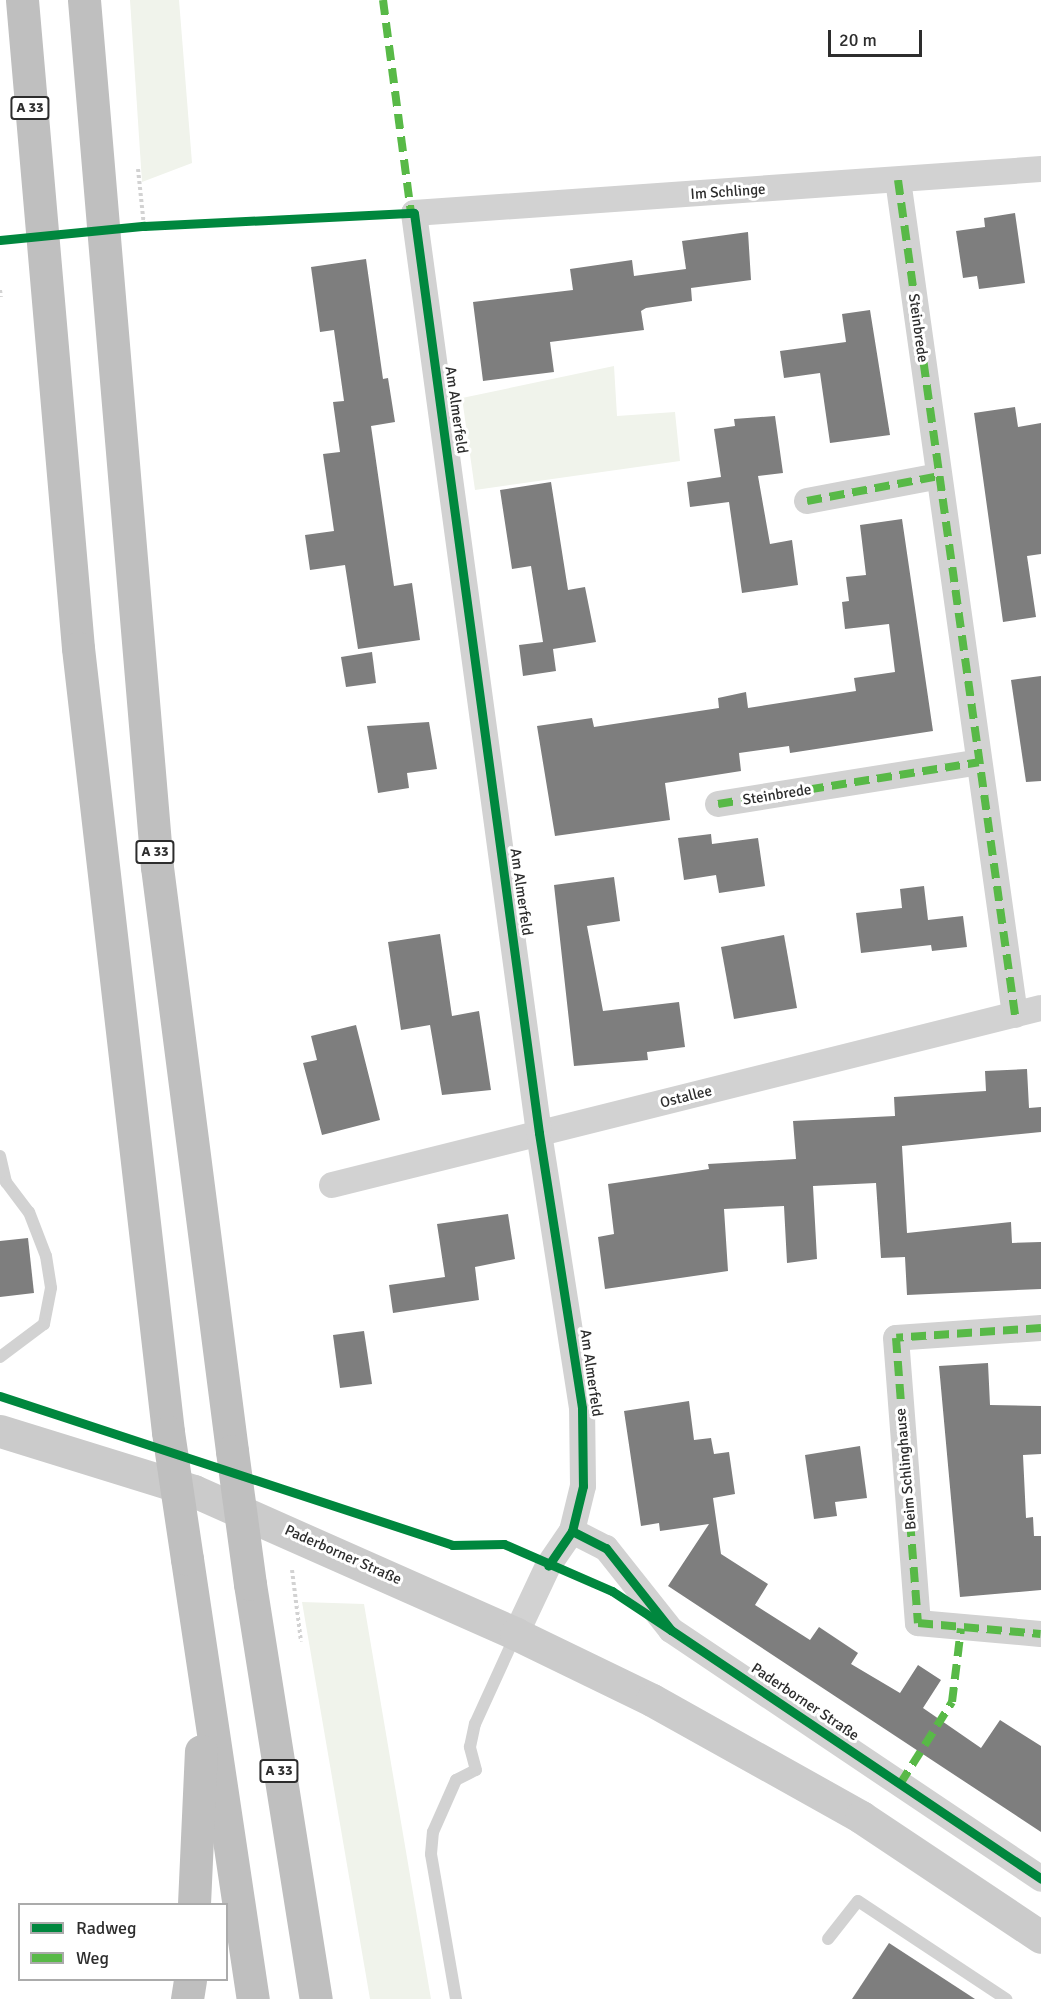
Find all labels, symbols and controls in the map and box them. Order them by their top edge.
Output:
scale bar [831,18,926,56]
text: 20 m [839,29,877,51]
road number: A 33 [9,97,51,119]
street label: Im Schlinge [690,180,766,204]
street label: Steinbrede [904,292,932,364]
street label: Am Almerfeld [441,365,471,455]
street label: Steinbrede [741,781,813,809]
road number: A 33 [134,841,176,863]
street label: Am Almerfeld [506,847,536,937]
street label: Ostallee [658,1082,714,1112]
street label: Am Almerfeld [576,1328,606,1418]
street label: Beim Schlinghause [892,1407,920,1531]
street label: Paderborner Straße [282,1521,404,1589]
street label: Paderborner Straße [748,1659,862,1745]
road number: A 33 [258,1760,300,1782]
legend [18,1903,228,1981]
text: Radweg [76,1917,137,1939]
text: Weg [76,1947,109,1969]

